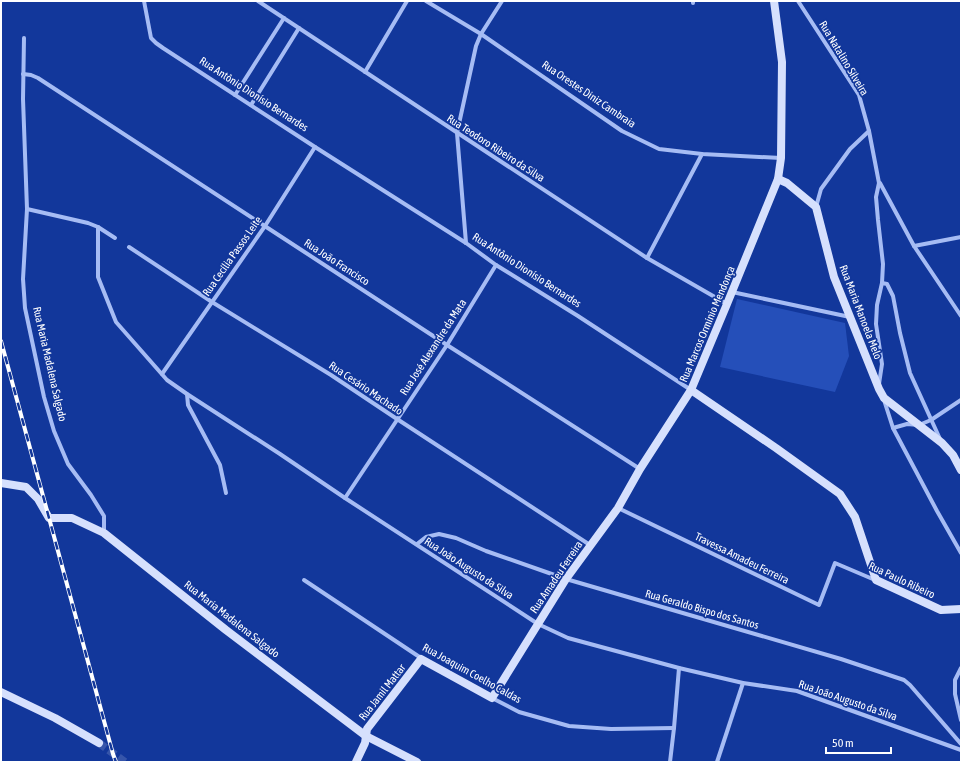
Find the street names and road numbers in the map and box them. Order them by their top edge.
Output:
street label: Rua Natalino Silveira [817,19,871,97]
street label: Rua Antônio Dionísio Bernardes [197,54,311,134]
street label: Rua Orestes Diniz Cambraia [540,58,638,130]
street label: Rua Teodoro Ribeiro da Silva [445,112,547,184]
street label: Rua Cecília Passos Leite [200,214,264,298]
street label: Rua Antônio Dionísio Bernardes [470,230,584,310]
street label: Rua João Francisco [302,236,372,288]
street label: Rua Maria Manoela Melo [837,263,885,361]
street label: Rua Marcos Ormínio Mendonça [677,264,737,384]
street label: Rua José Alexandre da Mata [397,297,469,397]
street label: Rua Maria Madalena Salgado [31,305,69,423]
street label: Rua Cesário Machado [327,359,405,417]
street label: Travessa Amadeu Ferreira [693,530,791,586]
street label: Rua João Augusto da Silva [422,535,516,601]
street label: Rua Amadeu Ferreira [527,539,585,615]
street label: Rua Paulo Ribeiro [867,559,937,601]
street label: Rua Maria Madalena Salgado [182,578,282,660]
street label: Rua Geraldo Bispo dos Santos [644,587,760,631]
street label: Rua Joaquim Coelho Caldas [421,641,523,705]
street label: Rua Jamil Mattar [356,661,408,723]
street label: Rua João Augusto da Silva [797,677,899,723]

